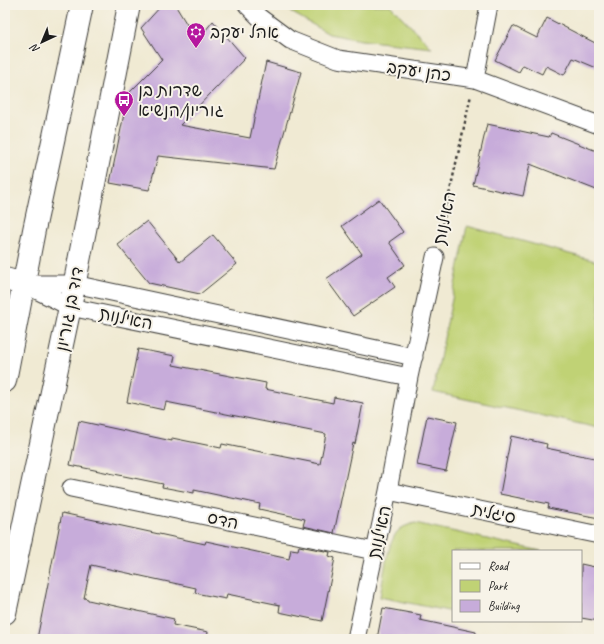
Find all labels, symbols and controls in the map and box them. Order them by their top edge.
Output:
synagogue icon: אהל יעקב [185,21,207,49]
north arrow [22,22,62,62]
place label: אהל יעקב [210,22,279,43]
text: N [26,40,42,57]
street label: כהן יעקב [386,57,452,86]
place label: שדרות בן גוריון/הנשיא [138,80,224,121]
bus stop icon: שדרות בן גוריון/הנשיא [113,89,135,117]
street label: האילנות [429,189,460,247]
street label: דוד בן גוריון [51,265,88,353]
street label: האילנות [97,303,155,334]
street label: סיגלית [469,498,518,528]
street label: האילנות [363,503,396,561]
street label: הדס [205,507,240,534]
legend [452,550,582,622]
text: Road [488,558,510,574]
text: Park [488,578,509,594]
text: Building [488,598,520,614]

